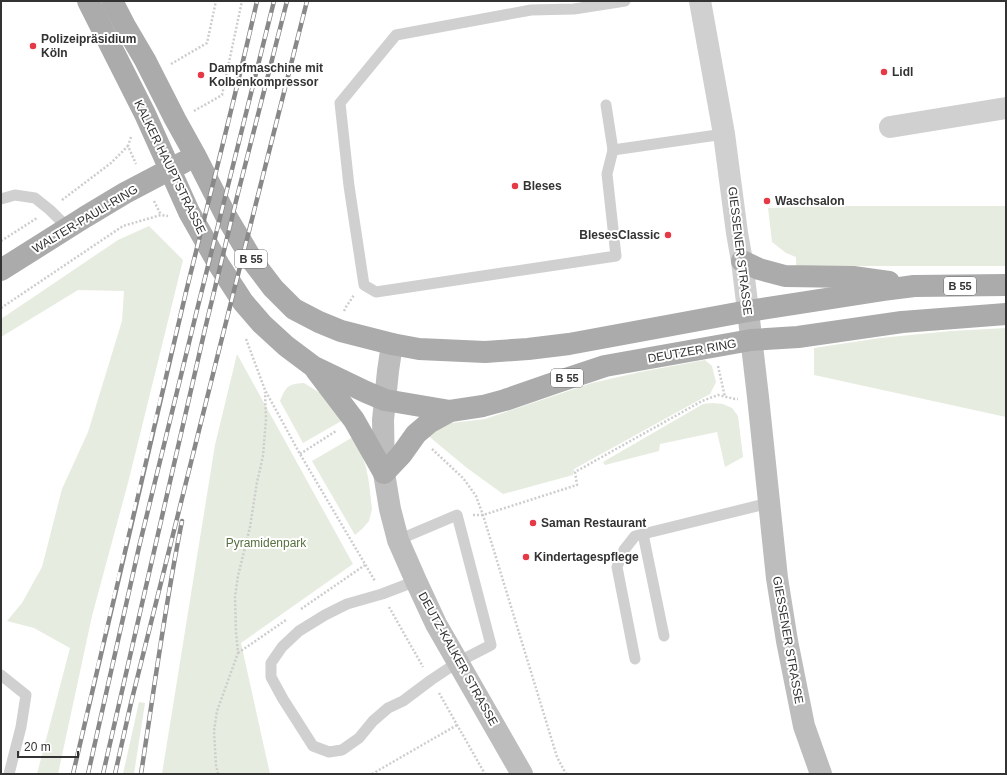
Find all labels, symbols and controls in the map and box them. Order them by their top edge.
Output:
place label: Polizeipräsidium Köln [41,32,136,60]
marker: Polizeipräsidium Köln [28,41,38,51]
place label: Dampfmaschine mit Kolbenkompressor [209,61,323,89]
place label: Lidl [892,65,913,79]
marker: Lidl [879,67,889,77]
marker: Dampfmaschine mit Kolbenkompressor [196,70,206,80]
street label: KALKER HAUPTSTRASSE [131,98,209,236]
place label: Bleses [523,179,562,193]
marker: Bleses [510,181,520,191]
street label: WALTER-PAULI-RING [30,182,140,256]
street label: GIESSENER STRASSE [725,186,755,316]
place label: Waschsalon [775,194,845,208]
marker: Waschsalon [762,196,772,206]
place label: BlesesClassic [579,228,660,242]
marker: BlesesClassic [663,230,673,240]
road number: B 55 [235,250,267,268]
road number: B 55 [944,277,976,295]
street label: DEUTZER RING [646,336,738,366]
road number: B 55 [551,369,583,387]
place label: Saman Restaurant [541,516,646,530]
marker: Saman Restaurant [528,518,538,528]
park label: Pyramidenpark [226,536,307,550]
place label: Kindertagespflege [534,550,639,564]
marker: Kindertagespflege [521,552,531,562]
street label: GIESSENER STRASSE [770,575,806,705]
street label: DEUTZ-KALKER STRASSE [415,590,501,728]
scale bar [18,733,78,759]
text: 20 m [24,740,51,754]

